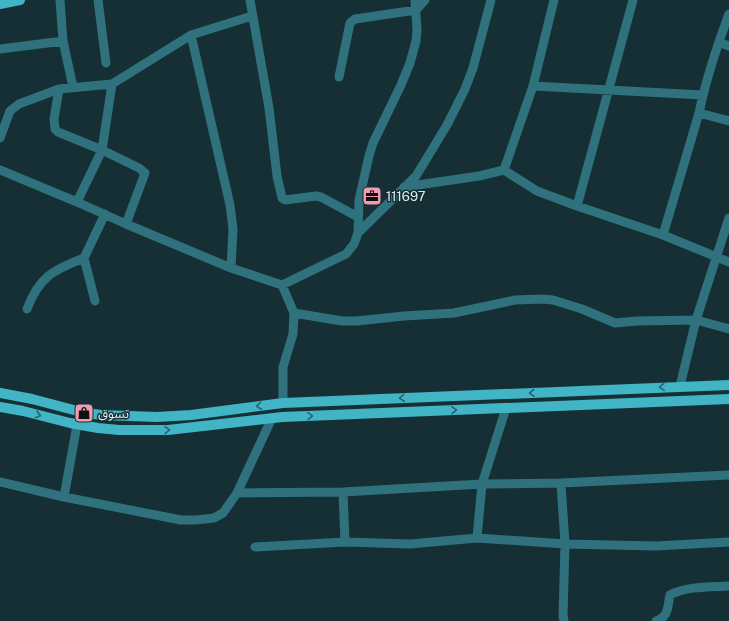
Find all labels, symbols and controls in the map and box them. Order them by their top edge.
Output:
office icon: 111697 [361,185,383,207]
place label: 111697 [386,189,426,204]
one-way arrow [659,383,665,391]
one-way arrow [529,389,535,397]
one-way arrow [399,394,405,403]
one-way arrow [255,401,262,410]
shop icon: تسوق [73,402,95,424]
place label: تسوق [98,406,129,421]
one-way arrow [451,406,457,415]
one-way arrow [35,411,41,419]
one-way arrow [307,411,313,420]
one-way arrow [164,426,170,434]

